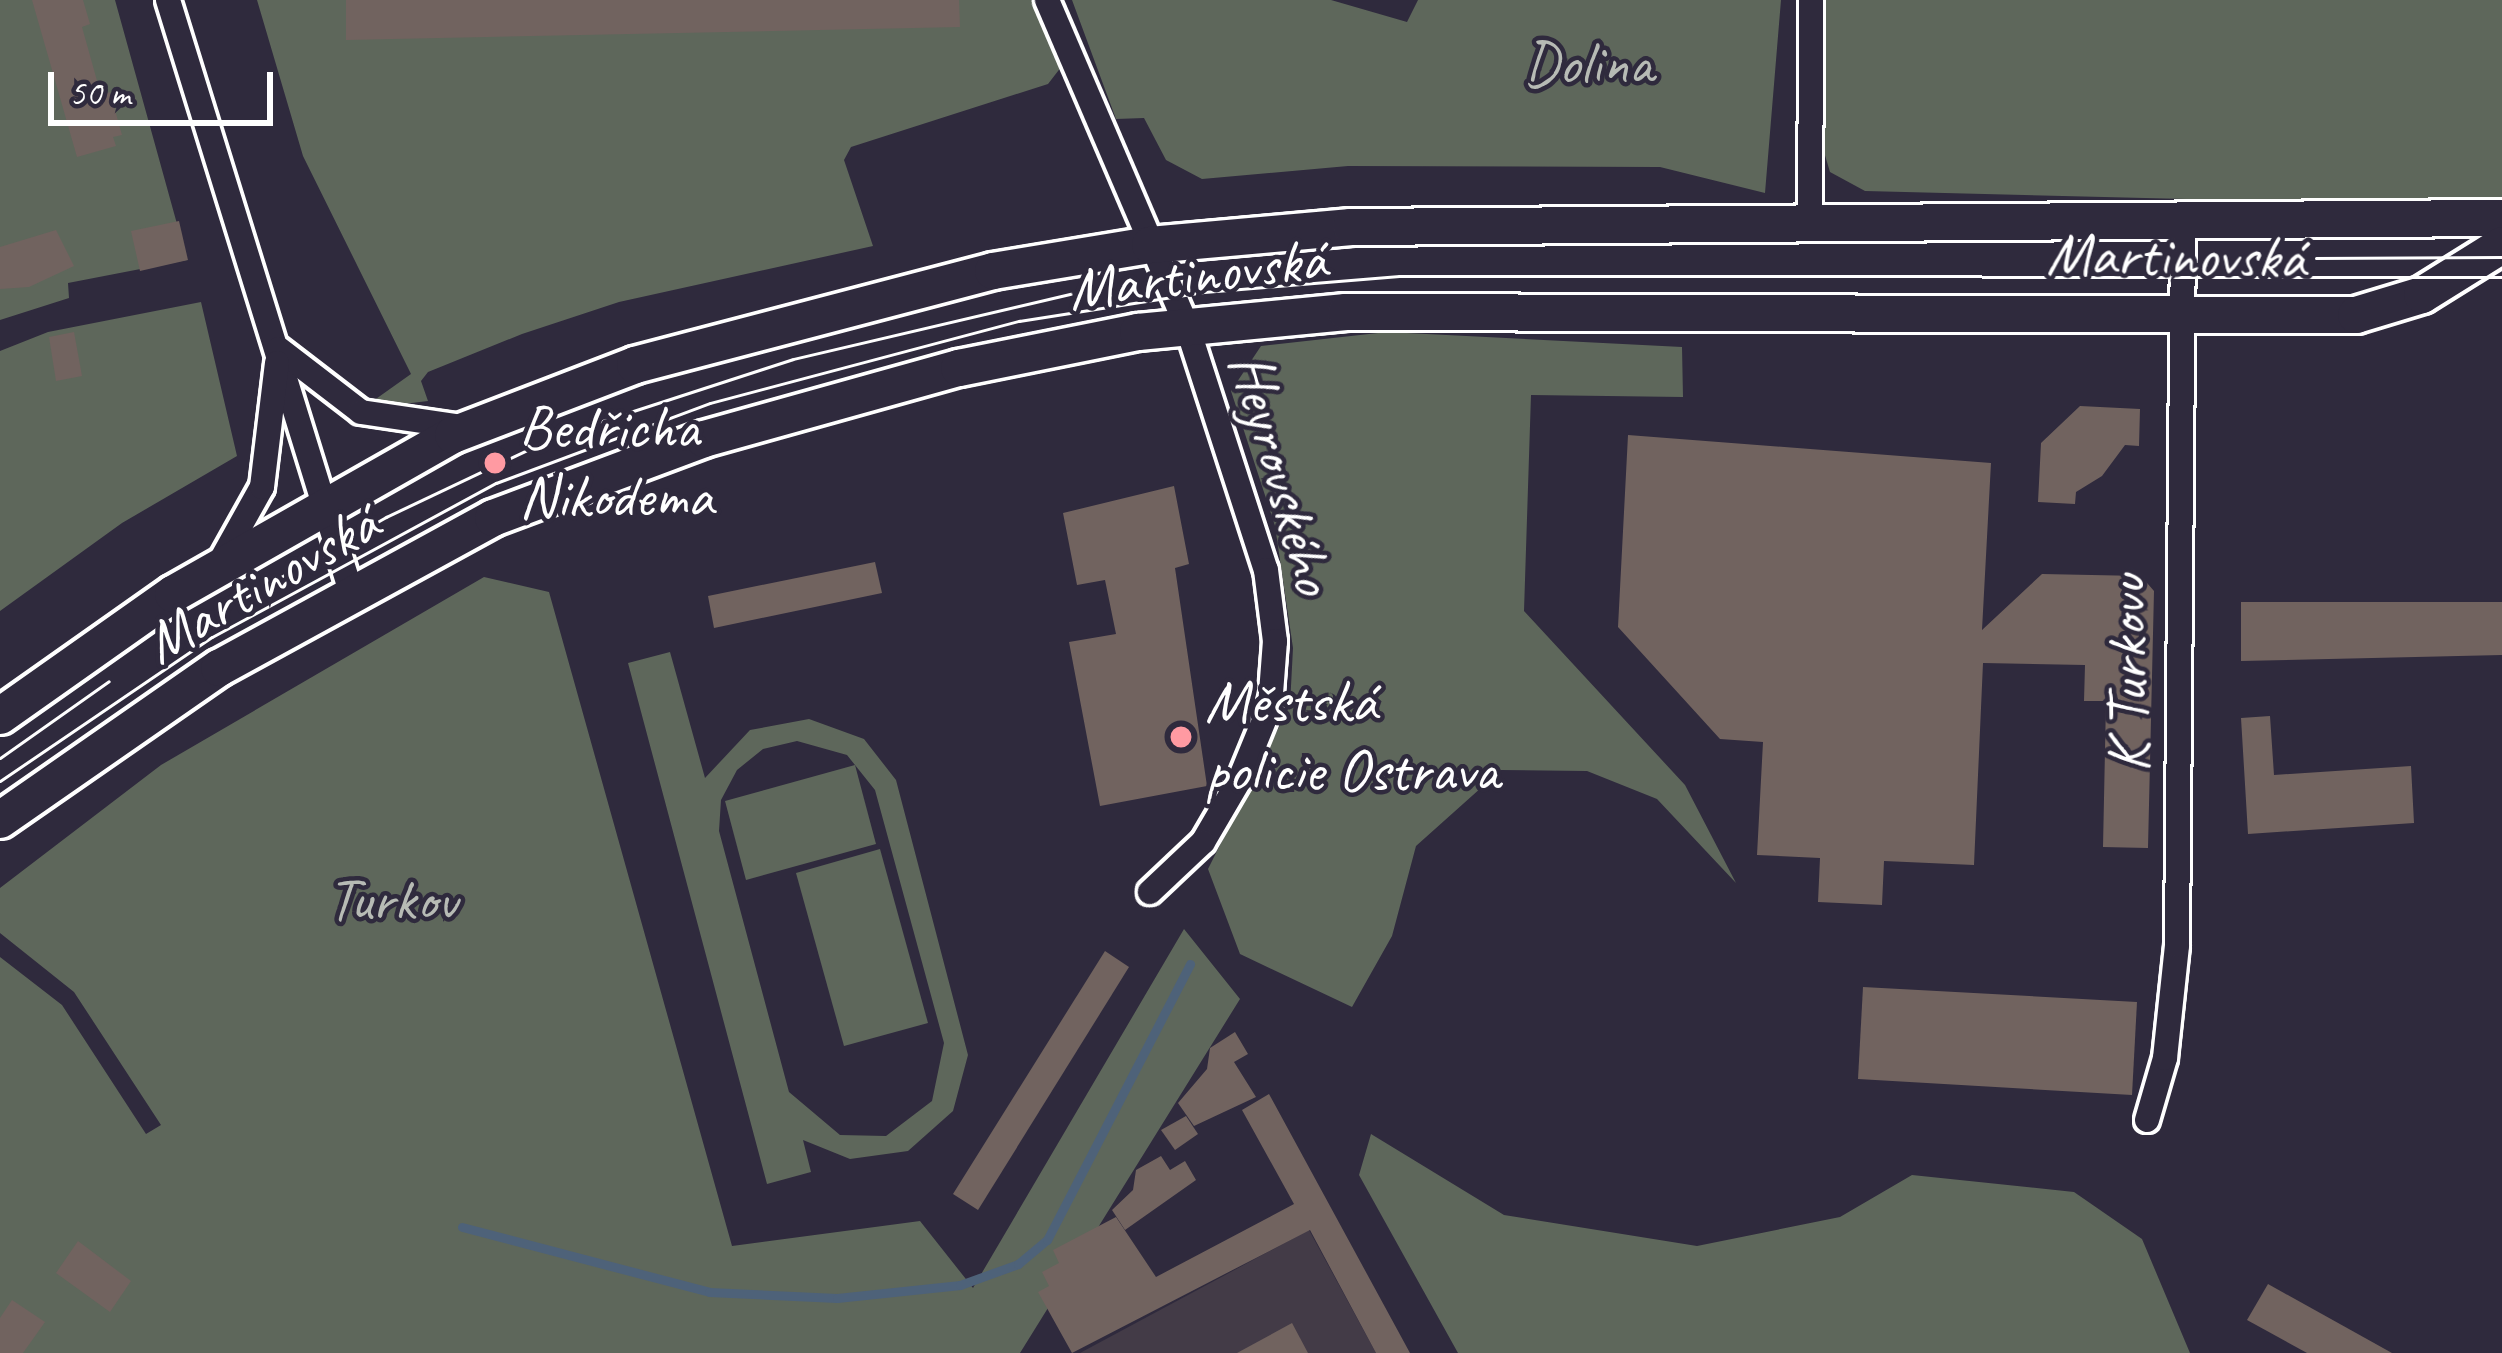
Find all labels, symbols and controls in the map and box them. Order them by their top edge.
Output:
park label: Dolina [1523,27,1653,99]
scale bar [54,48,279,122]
text: 50 m [69,70,130,116]
street label: Martinovská [2046,218,2306,294]
street label: Martinovská [1064,223,1330,325]
street label: Heyrovského [1213,344,1351,602]
place label: Bedřicha Nikodema [519,392,713,533]
marker: Bedřicha Nikodema [482,450,508,476]
street label: Martinovská [131,487,391,679]
street label: K Turkovu [2089,576,2165,772]
place label: Městská policie Ostrava [1205,666,1499,807]
marker: Městská policie Ostrava [1168,724,1194,750]
park label: Turkov [328,863,456,935]

